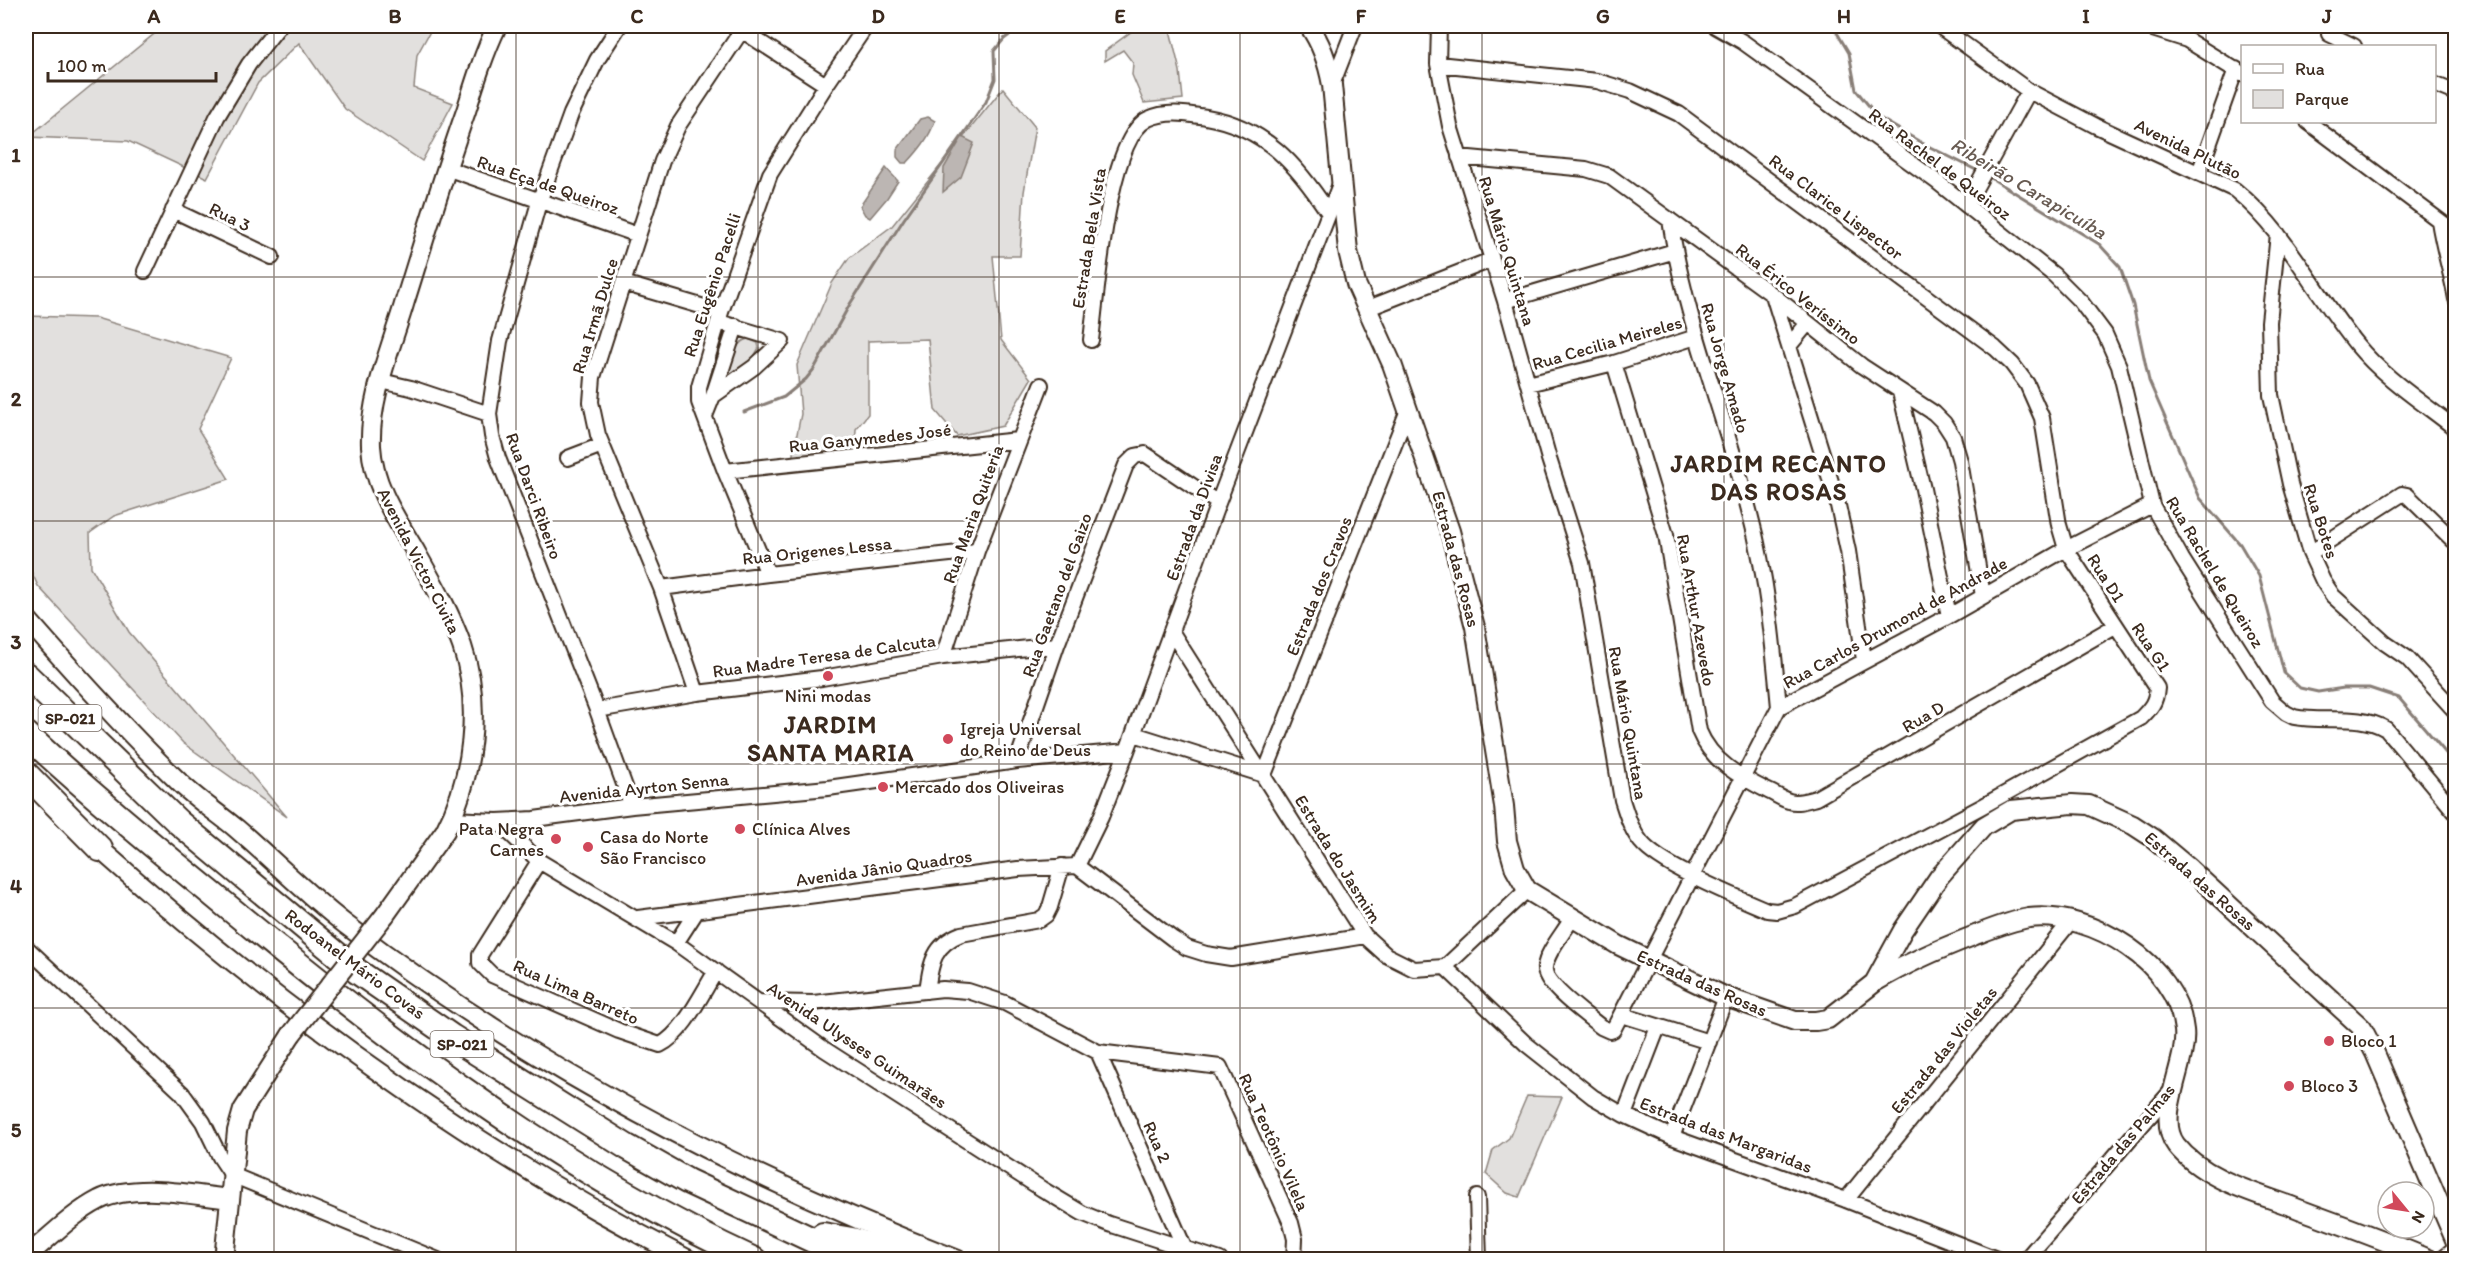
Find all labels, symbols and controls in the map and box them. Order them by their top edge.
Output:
text: A [147,4,161,28]
text: B [389,4,402,28]
text: C [631,4,644,28]
text: D [871,4,885,28]
text: E [1114,4,1126,28]
text: F [1356,4,1367,28]
text: G [1596,4,1610,28]
text: H [1837,4,1851,28]
text: I [2082,4,2090,28]
text: J [2321,4,2332,28]
scale bar [48,45,216,83]
legend [2241,45,2436,123]
text: 100 m [57,55,107,77]
text: Rua [2295,58,2325,80]
text: Parque [2295,88,2349,110]
street label: Rua Rachel de Queiroz [1864,103,2016,225]
street label: Avenida Plutão [2131,114,2245,184]
water label: Ribeirão Carapicuíba [1947,132,2112,244]
text: 1 [11,143,21,167]
street label: Rua Clarice Lispector [1765,149,1908,265]
street label: Rua Eça de Queiroz [474,150,622,220]
street label: Estrada Bela Vista [1067,165,1111,310]
street label: Rua Mário Quintana [1474,173,1540,329]
street label: Rua 3 [206,198,255,237]
street label: Rua Eugênio Pacelli [678,210,746,360]
street label: Rua Érico Veríssimo [1731,238,1865,350]
street label: Rua Irmã Dulce [567,256,623,376]
street label: Rua Jorge Amado [1696,300,1754,436]
street label: Rua Cecilia Meireles [1529,311,1685,375]
text: 2 [11,387,22,411]
street label: Rua Ganymedes José [788,419,952,457]
street label: Rua Darci Ribeiro [501,430,567,562]
street label: Rua Maria Quiteria [938,441,1009,586]
district label: JARDIM RECANTO DAS ROSAS [1670,449,1887,506]
street label: Estrada da Divisa [1161,450,1227,584]
street label: Rua Botes [2299,481,2343,561]
street label: Avenida Victor Civita [373,484,465,638]
street label: Estrada das Rosas [1427,489,1485,629]
street label: Rua Rachel de Queiroz [2161,492,2269,652]
street label: Rua Gaetano del Gaizo [1017,510,1097,680]
street label: Estrada dos Cravos [1281,513,1357,659]
street label: Rua Origenes Lessa [741,532,893,570]
street label: Rua Arthur Azevedo [1672,532,1720,688]
street label: Rua D1 [2082,550,2130,606]
street label: Rua Carlos Drumond de Andrade [1779,552,2011,694]
street label: Rua G1 [2127,618,2175,676]
street label: Rua Madre Teresa de Calcuta [711,629,937,683]
text: 3 [11,630,22,654]
street label: Rua Mário Quintana [1604,645,1652,802]
marker: Nini modas [821,669,835,683]
place label: Nini modas [785,685,871,707]
street label: Rua D [1898,696,1948,738]
road number: SP-021 [38,705,101,731]
district label: JARDIM SANTA MARIA [747,710,915,767]
place label: Igreja Universal do Reino de Deus [960,718,1091,761]
marker: Igreja Universal do Reino de Deus [941,732,955,746]
street label: Avenida Ayrton Senna [558,768,730,808]
place label: Mercado dos Oliveiras [895,776,1064,798]
marker: Mercado dos Oliveiras [876,780,890,794]
street label: Estrada do Jasmim [1290,791,1387,928]
place label: Pata Negra Carnes [459,818,545,861]
place label: Clínica Alves [752,818,851,840]
marker: Clínica Alves [733,822,747,836]
place label: Casa do Norte São Francisco [600,826,709,869]
street label: Estrada das Rosas [2140,827,2260,935]
marker: Pata Negra Carnes [549,832,563,846]
marker: Casa do Norte São Francisco [581,840,595,854]
street label: Avenida Jânio Quadros [794,845,974,891]
text: 4 [10,874,22,898]
street label: Rodoanel Mário Covas [280,904,430,1024]
street label: Estrada das Rosas [1634,944,1770,1022]
street label: Rua Lima Barreto [510,954,642,1030]
street label: Avenida Ulysses Guimarães [763,977,951,1113]
street label: Estrada das Violetas [1886,982,2002,1118]
place label: Bloco 1 [2341,1030,2397,1052]
road number: SP-021 [430,1031,494,1057]
marker: Bloco 1 [2322,1034,2336,1048]
street label: Rua Teotônio Vilela [1234,1070,1314,1215]
place label: Bloco 3 [2301,1075,2358,1097]
street label: Estrada das Palmas [2066,1079,2180,1209]
marker: Bloco 3 [2282,1079,2296,1093]
street label: Estrada das Margaridas [1637,1092,1815,1178]
text: 5 [11,1118,22,1142]
street label: Rua 2 [1138,1118,1176,1167]
north arrow [2376,1180,2436,1240]
text: N [2408,1208,2429,1227]

